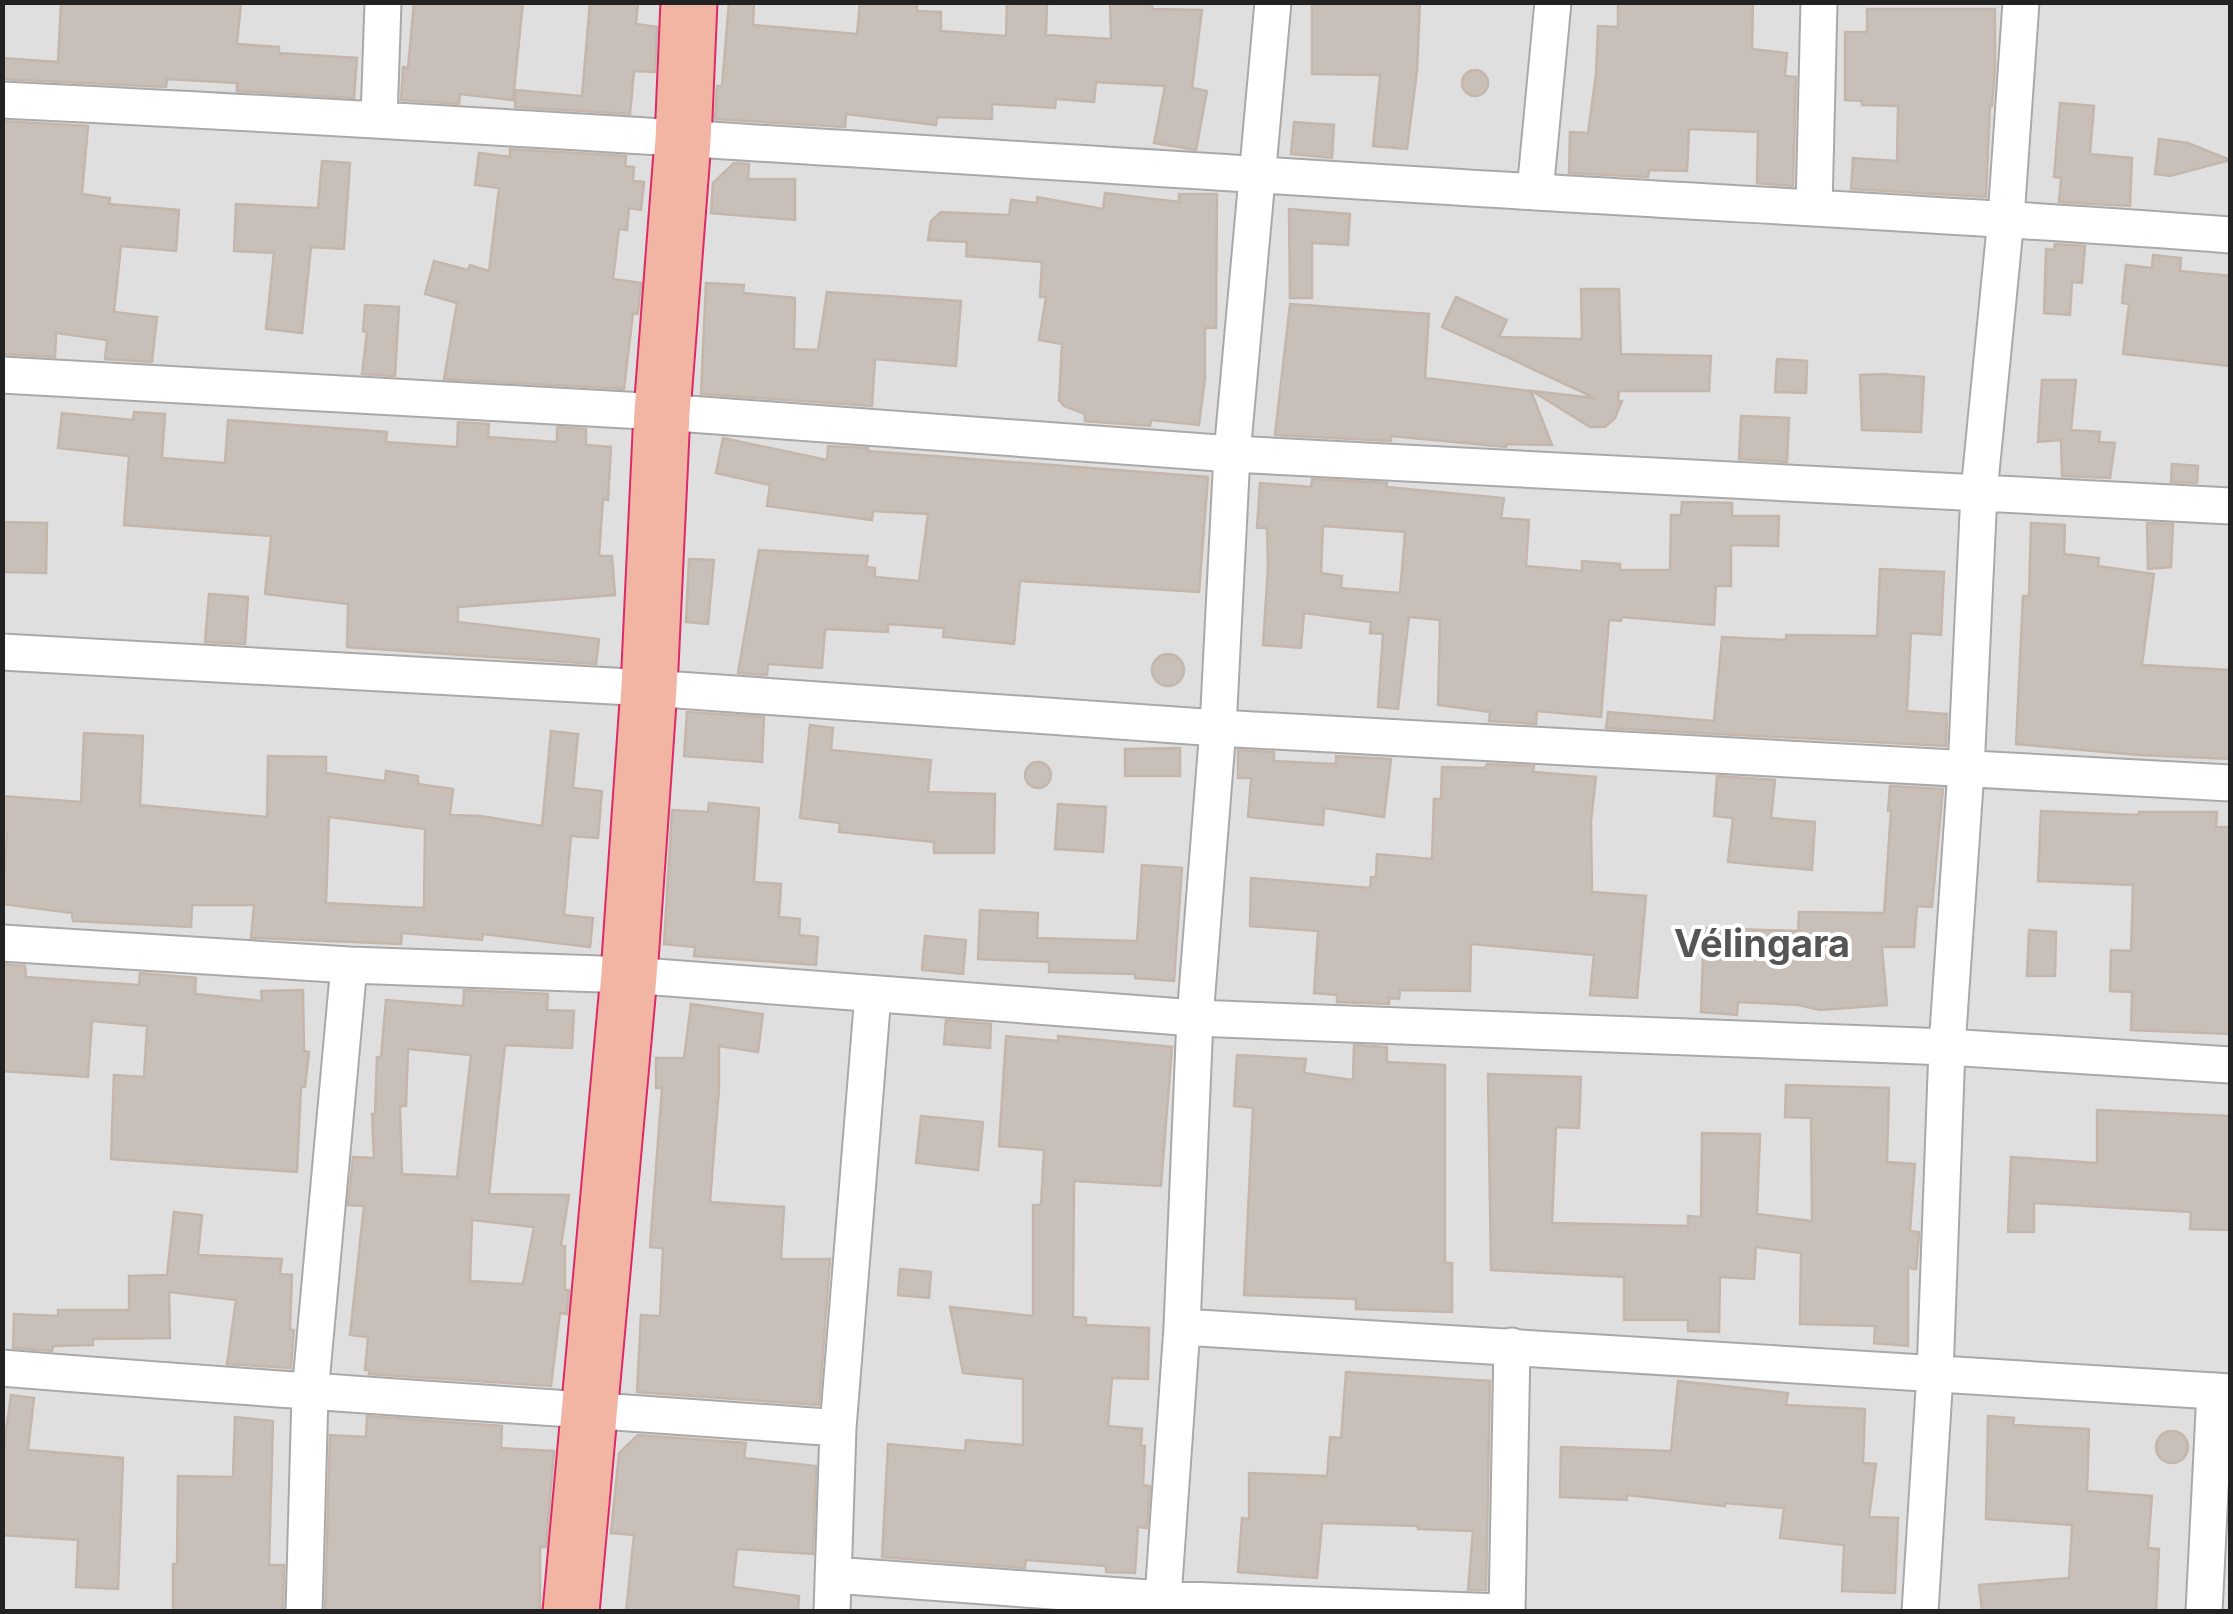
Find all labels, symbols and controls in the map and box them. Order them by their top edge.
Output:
district label: Vélingara [1674,920,1850,966]

